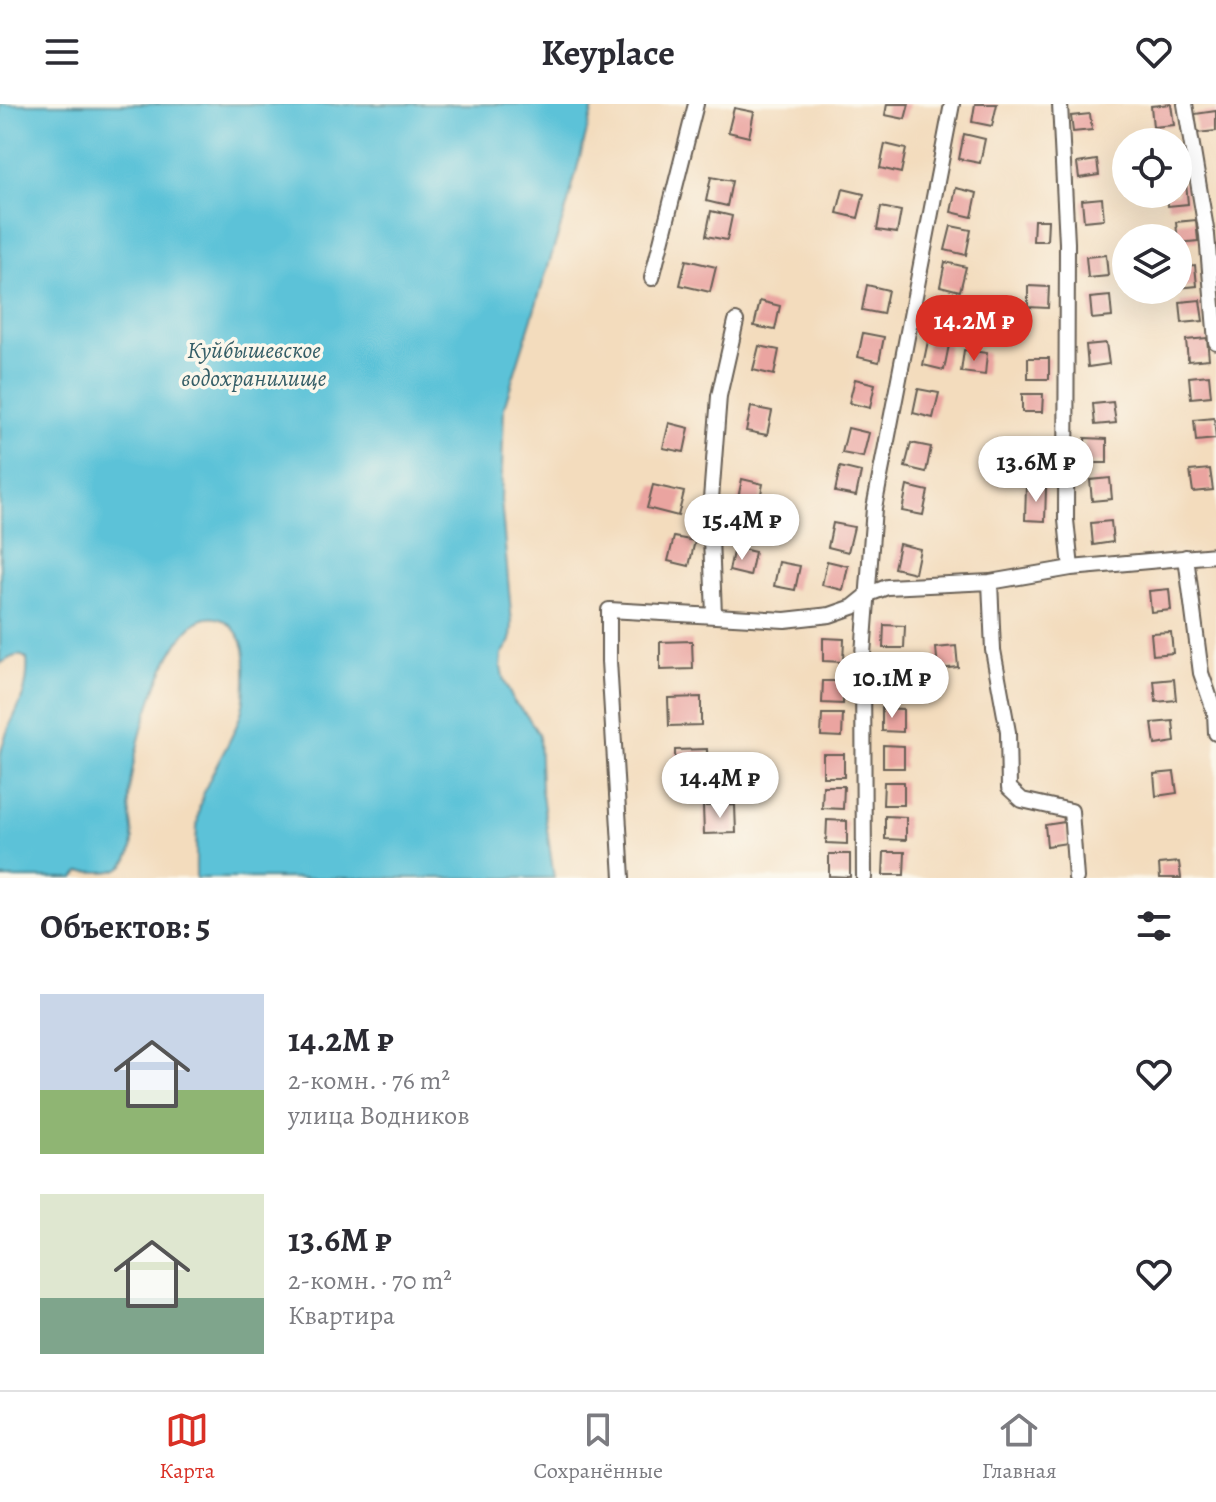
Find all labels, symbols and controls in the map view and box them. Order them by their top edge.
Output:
text: Keyplace [541,28,675,77]
icon: menu [40,30,84,74]
icon: heart [1132,30,1176,74]
map controls [1112,128,1192,304]
button: locate [1112,128,1192,208]
button: layers [1112,224,1192,304]
pin: 14.2M ₽ [900,295,1048,363]
text: 14.2M ₽ [934,303,1014,338]
water label: Куйбышевское водохранилище [182,334,327,394]
pin: 13.6M ₽ [962,436,1110,504]
text: 13.6M ₽ [996,444,1076,479]
pin: 15.4M ₽ [668,494,816,562]
text: 15.4M ₽ [702,502,782,537]
pin: 10.1M ₽ [818,652,966,720]
text: 10.1M ₽ [853,660,931,695]
pin: 14.4M ₽ [646,752,794,820]
text: 14.4M ₽ [680,760,760,795]
text: Объектов: 5 [40,903,211,950]
icon: filters [1132,904,1176,948]
text: 14.2M ₽ [288,1016,394,1063]
icon: home [104,1026,200,1122]
icon: heart [1132,1052,1176,1096]
text: 2-комн. · 76 m² [288,1063,450,1098]
text: улица Водников [288,1098,470,1133]
text: 13.6M ₽ [288,1216,392,1263]
icon: home [104,1226,200,1322]
icon: heart [1132,1252,1176,1296]
text: 2-комн. · 70 m² [288,1263,452,1298]
text: Квартира [288,1298,395,1333]
tab: Карта [159,1408,215,1486]
tab: Сохранённые [533,1408,663,1486]
tab: Главная [982,1408,1057,1486]

